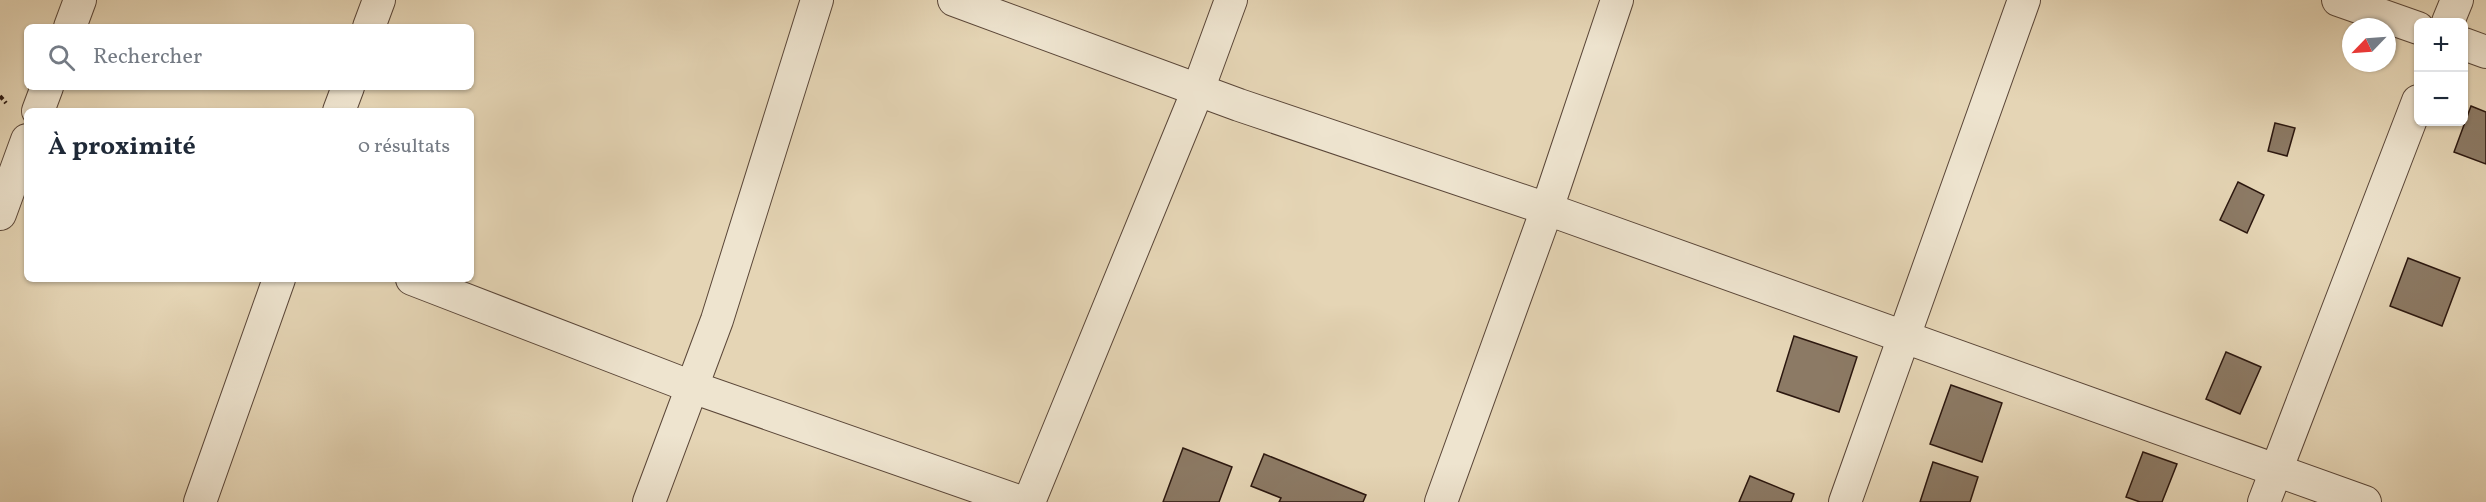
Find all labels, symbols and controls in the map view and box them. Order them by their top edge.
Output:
north arrow [2342,18,2396,72]
map controls [2414,18,2468,126]
button: + [2414,18,2468,72]
search box [24,24,474,90]
icon: search [45,41,78,74]
text: Rechercher [93,42,202,73]
button: − [2414,72,2468,126]
text: À proximité [48,129,196,165]
text: 0 résultats [358,133,450,161]

